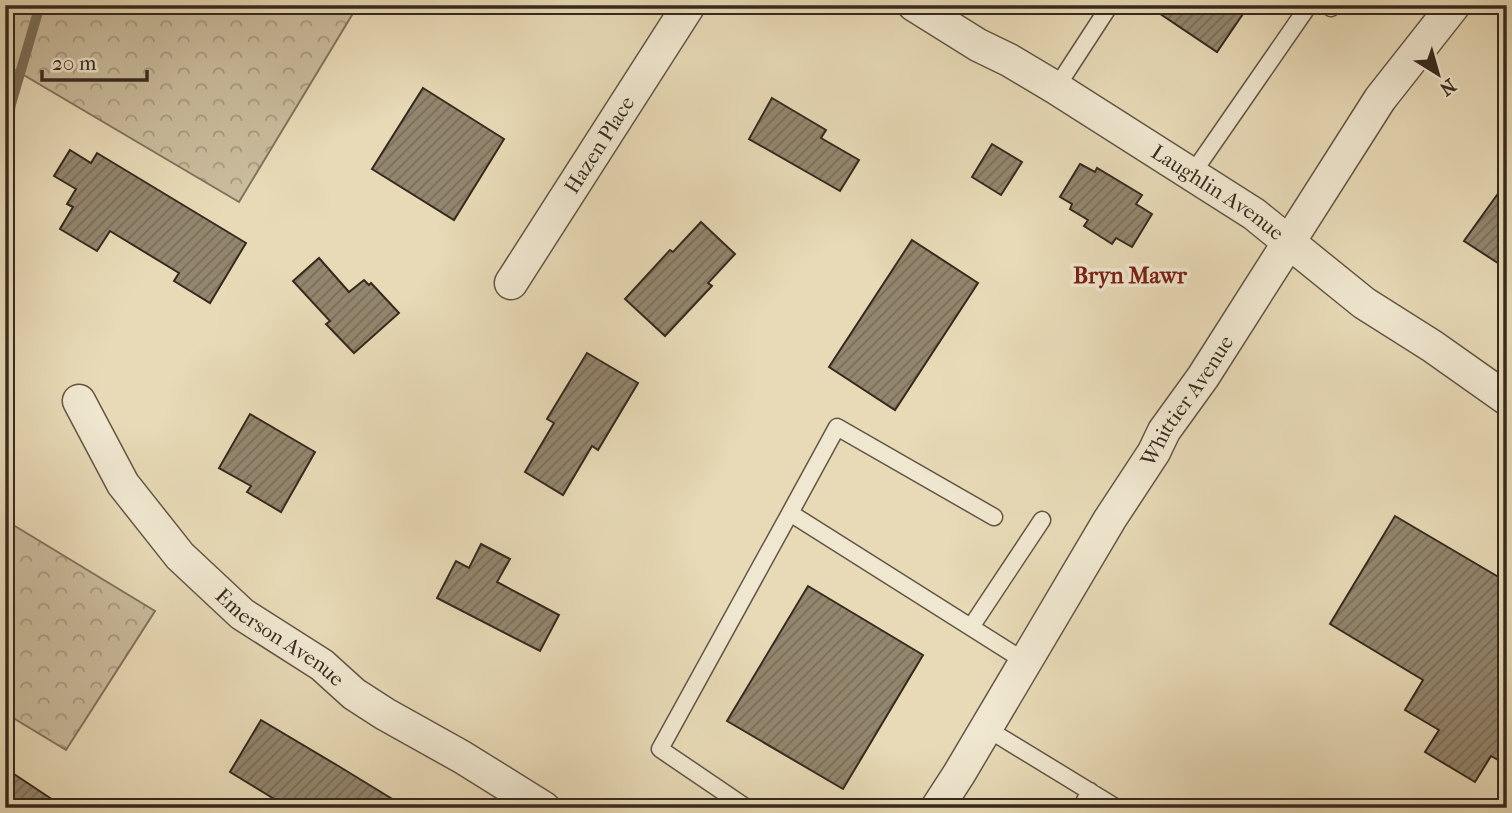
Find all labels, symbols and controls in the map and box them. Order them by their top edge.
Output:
scale bar [42,38,147,82]
north arrow [1404,38,1474,108]
text: 20 m [52,51,97,75]
text: N [1435,74,1460,100]
street label: Hazen Place [560,92,639,198]
street label: Laughlin Avenue [1147,140,1288,245]
district label: Bryn Mawr [1073,262,1188,289]
street label: Whittier Avenue [1135,331,1238,472]
street label: Emerson Avenue [211,583,349,691]

